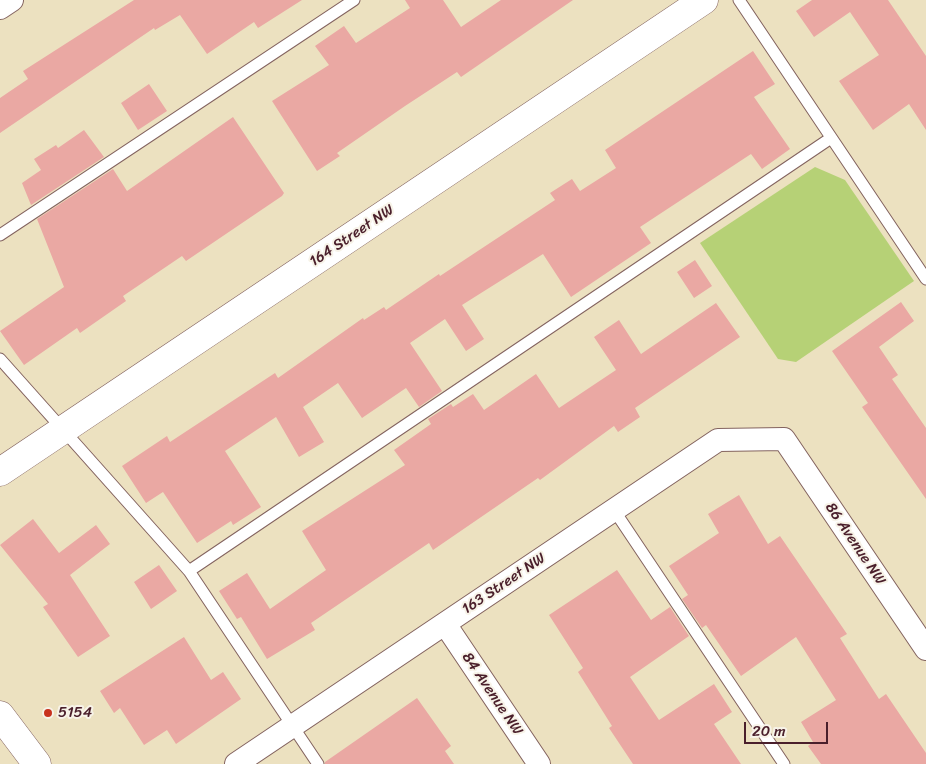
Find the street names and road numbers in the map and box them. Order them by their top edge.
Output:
street label: 164 Street NW [306,201,398,271]
street label: 86 Avenue NW [821,499,889,589]
street label: 163 Street NW [459,549,549,619]
street label: 84 Avenue NW [458,649,526,739]

